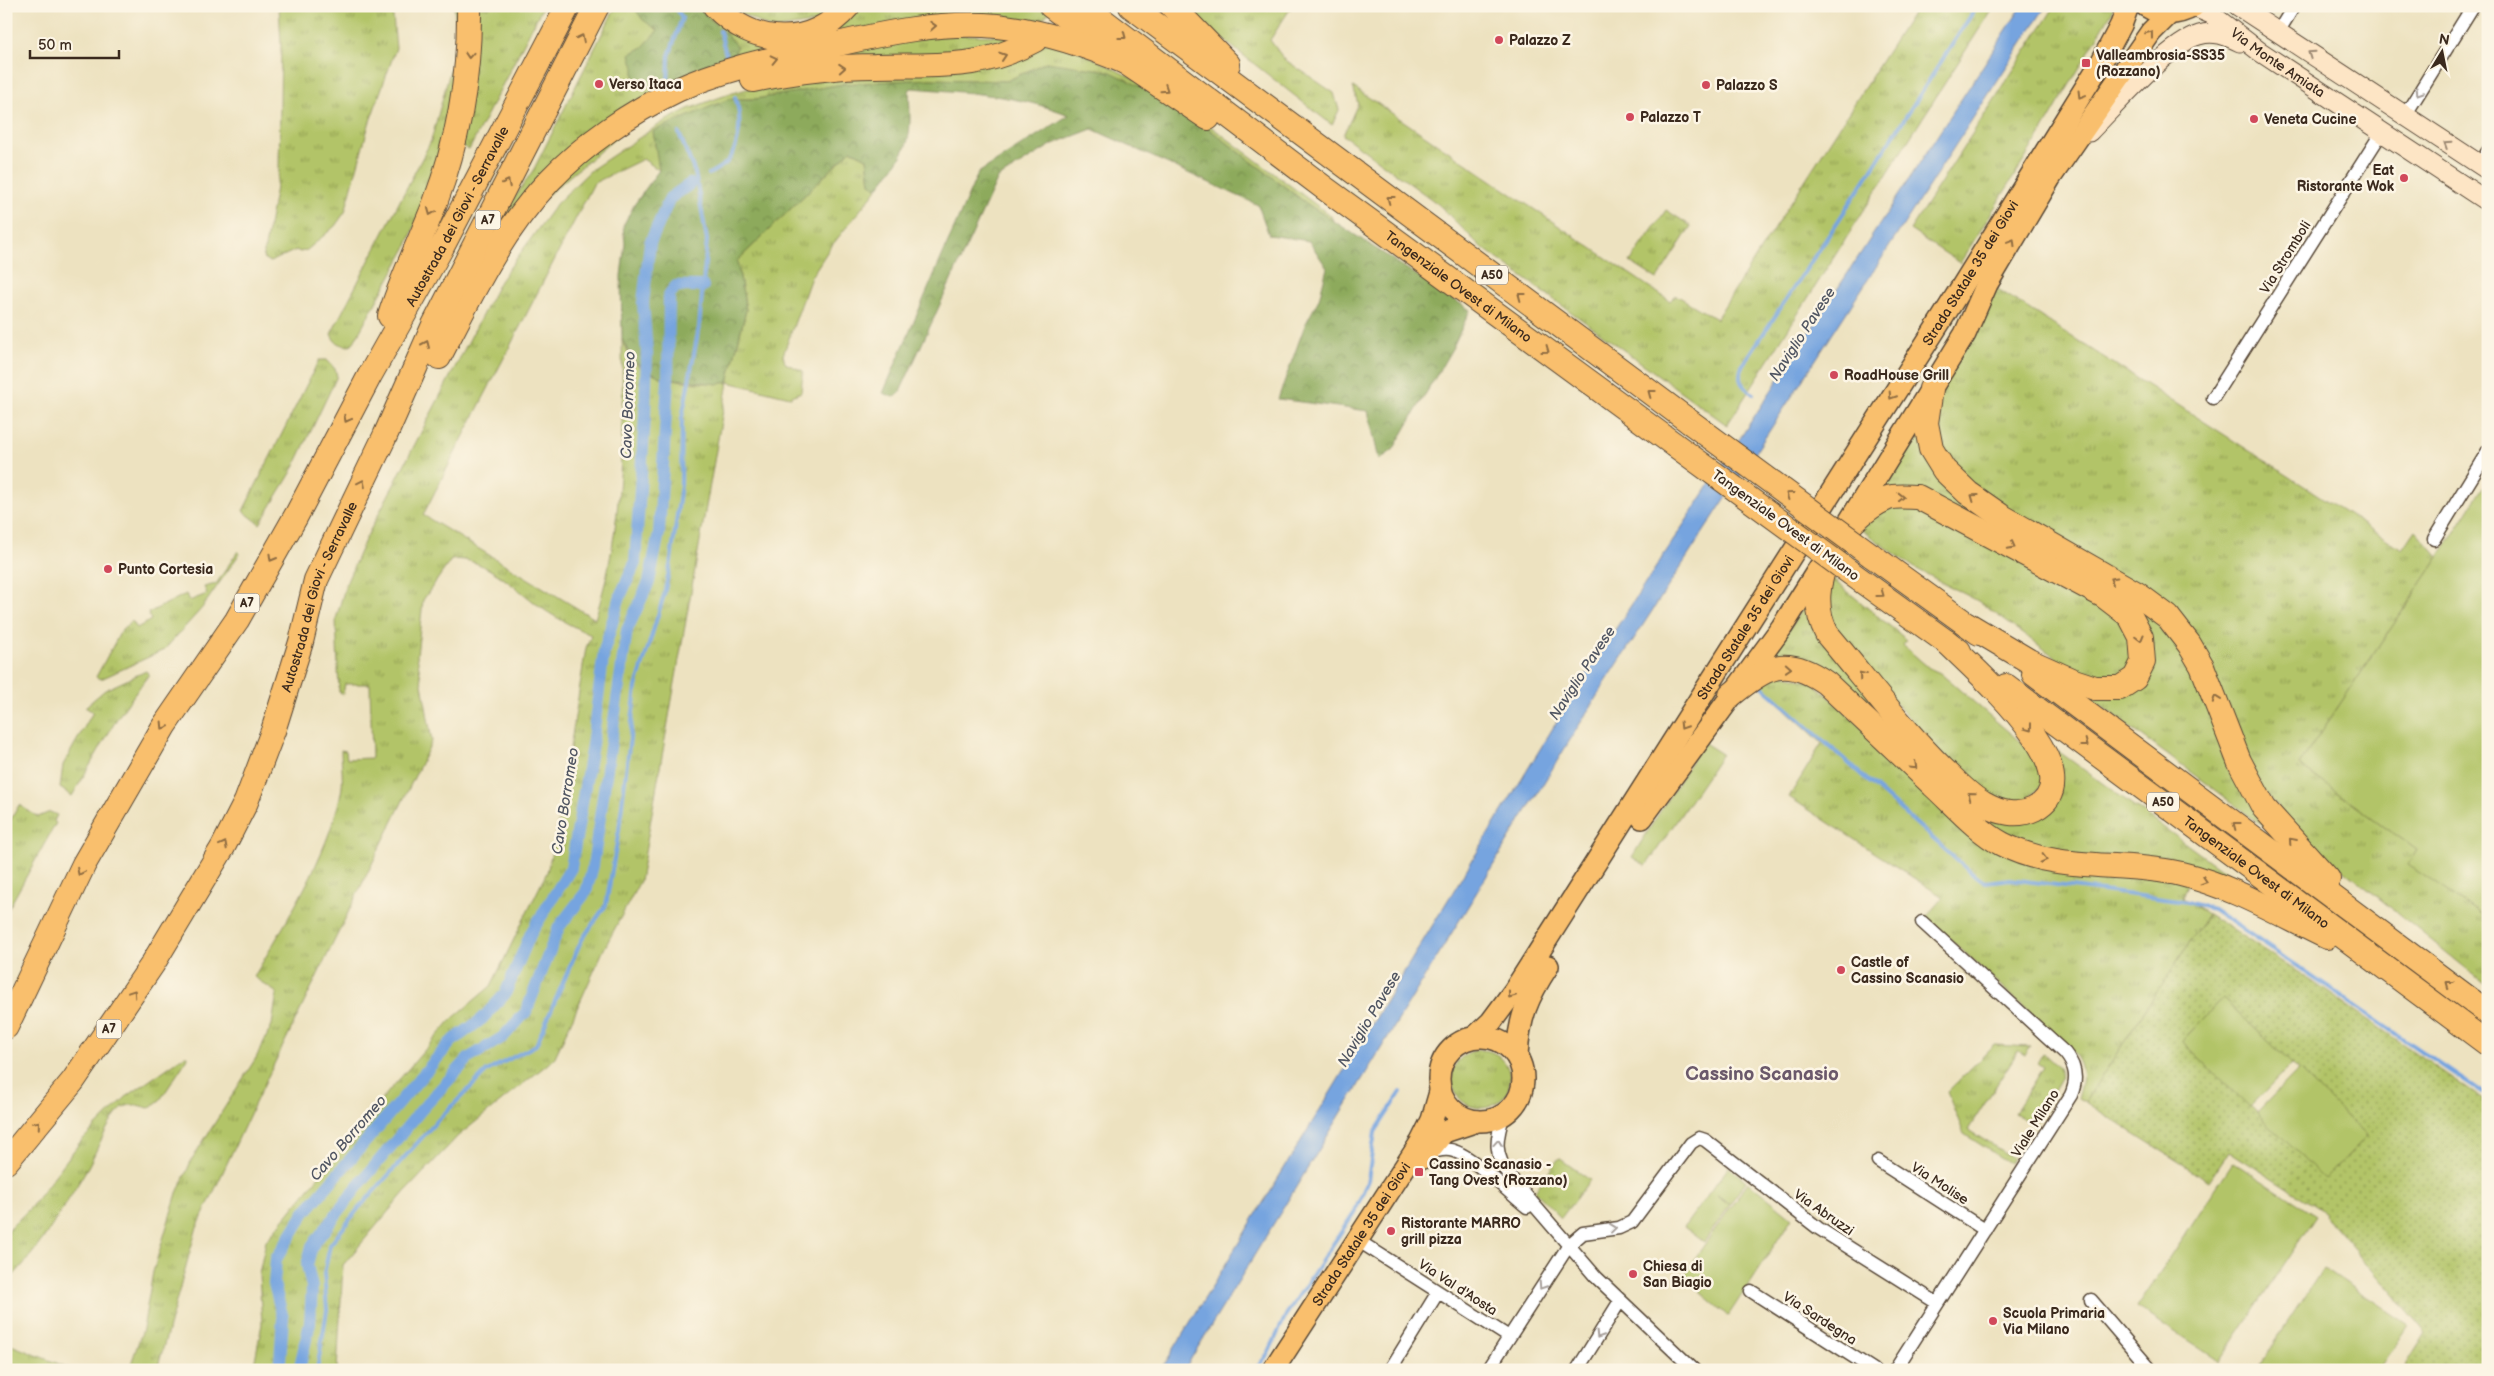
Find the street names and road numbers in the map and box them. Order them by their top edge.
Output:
street label: Via Monte Amiata [2227,24,2328,101]
street label: Autostrada dei Giovi - Serravalle [402,123,513,309]
street label: Strada Statale 35 dei Giovi [1919,197,2022,349]
road number: A7 [476,210,500,230]
street label: Via Stromboli [2256,218,2315,297]
street label: Tangenziale Ovest di Milano [1382,227,1535,346]
road number: A50 [1476,266,1508,284]
street label: Tangenziale Ovest di Milano [1709,466,1863,585]
street label: Autostrada dei Giovi - Serravalle [278,499,361,694]
street label: Strada Statale 35 dei Giovi [1694,552,1798,703]
road number: A7 [234,594,260,612]
road number: A50 [2147,792,2179,812]
street label: Tangenziale Ovest di Milano [2180,813,2333,932]
road number: A7 [96,1020,122,1038]
street label: Viale Milano [2008,1086,2063,1160]
street label: Strada Statale 35 dei Giovi [1309,1159,1414,1309]
street label: Via Molise [1908,1159,1972,1208]
street label: Via Abruzzi [1790,1185,1857,1239]
street label: Via Val d'Aosta [1415,1256,1501,1319]
street label: Via Sardegna [1780,1288,1860,1349]

